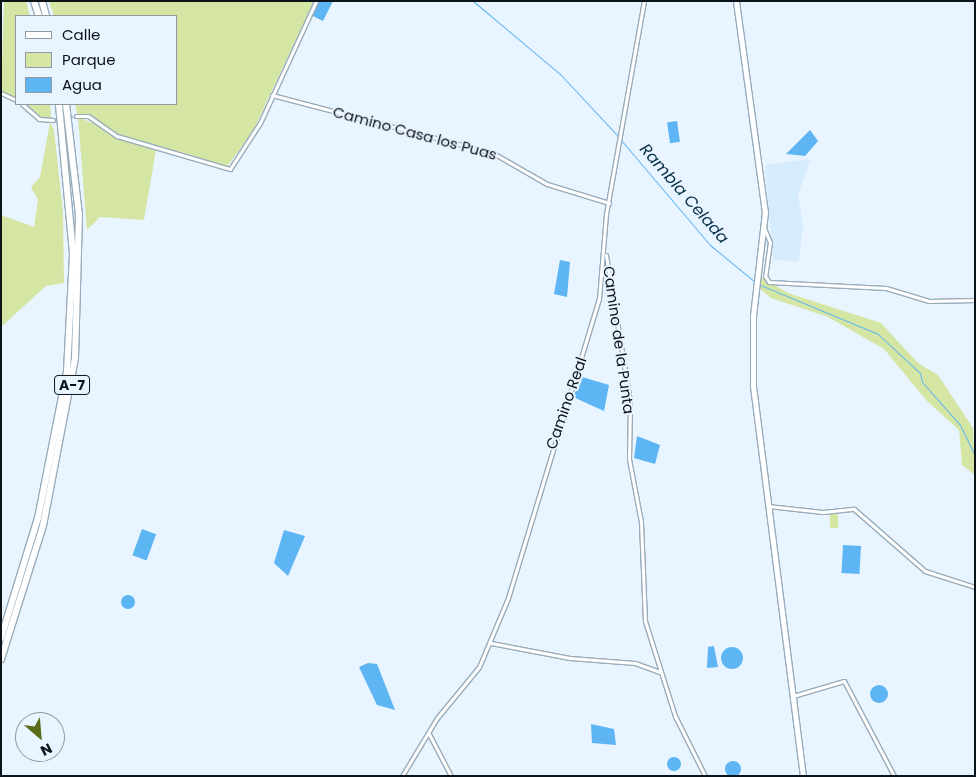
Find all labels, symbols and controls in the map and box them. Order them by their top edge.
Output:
legend [15,15,178,105]
text: Calle [62,24,100,45]
text: Parque [62,49,115,70]
text: Agua [62,74,102,95]
street label: Camino Casa los Puas [331,102,499,164]
water label: Rambla Celada [635,140,733,248]
street label: Camino de la Punta [600,265,638,415]
street label: Camino Real [542,355,590,451]
road number: A-7 [53,374,91,396]
north arrow [15,712,65,762]
text: N [37,738,56,761]

